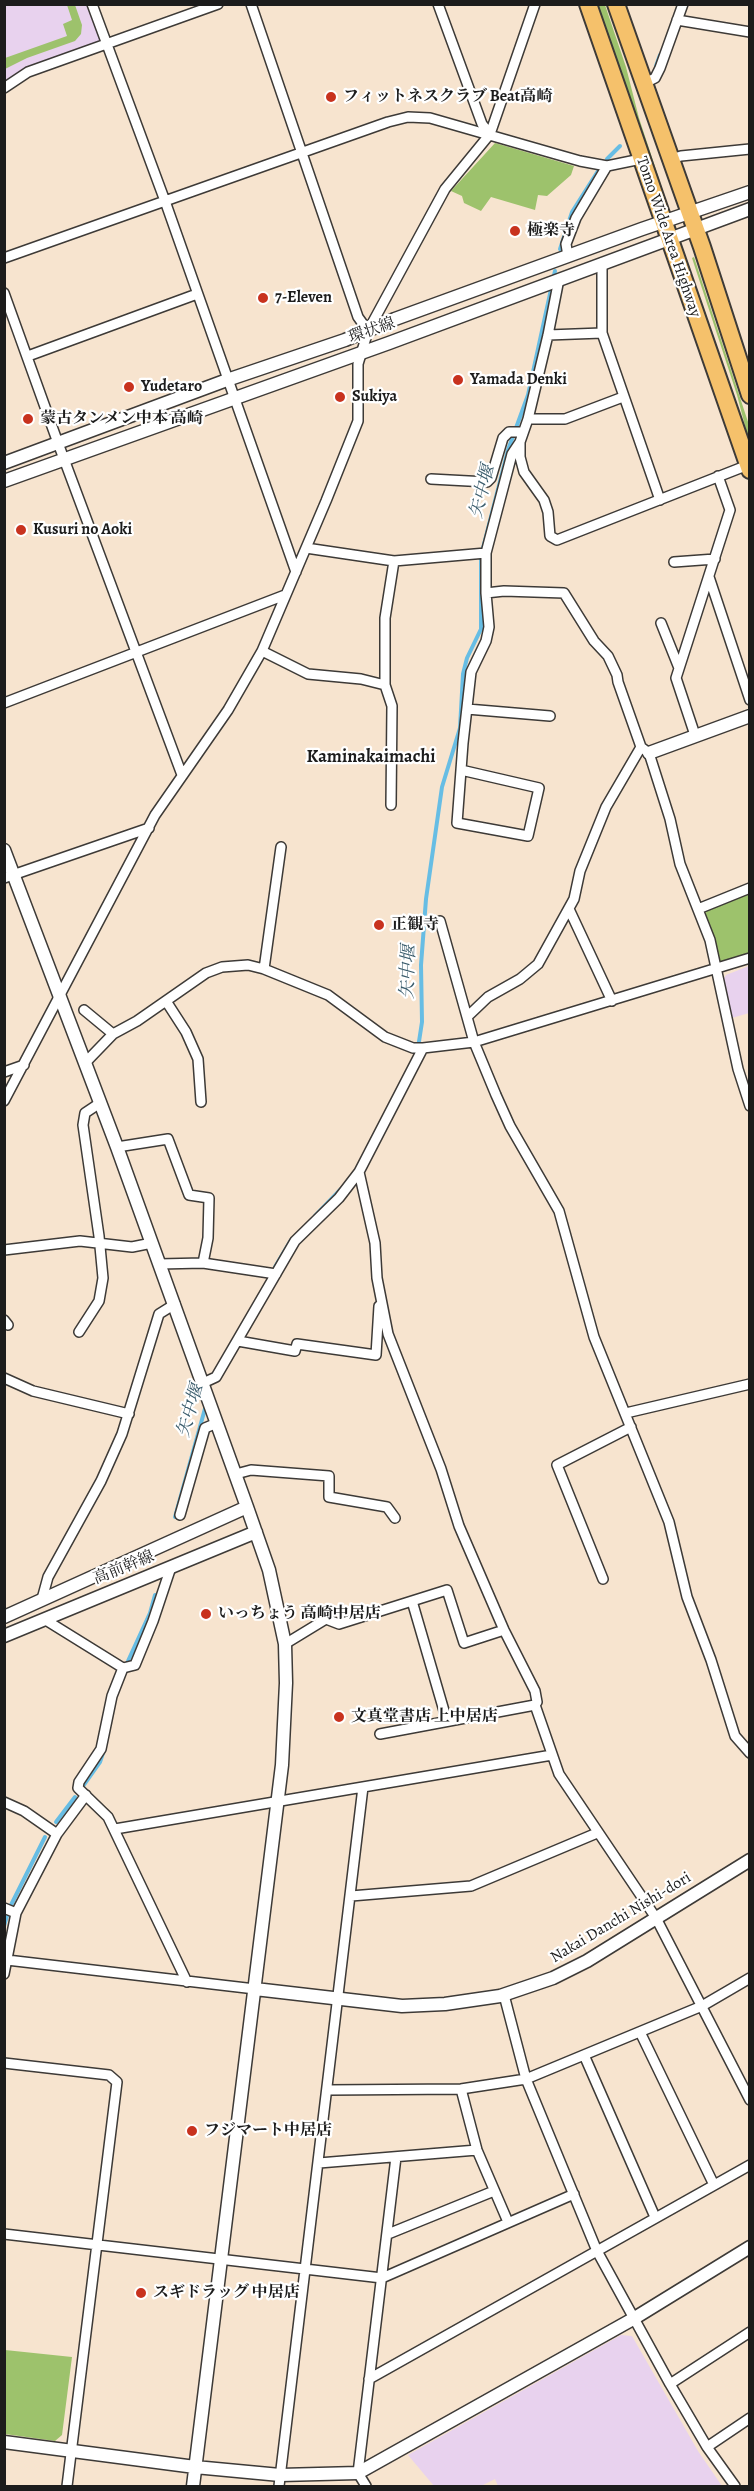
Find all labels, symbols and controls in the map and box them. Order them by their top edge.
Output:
place label: フィットネスクラブ Beat高崎 [343,87,552,107]
marker: フィットネスクラブ Beat高崎 [324,90,338,104]
street label: Tomo Wide Area Highway [631,154,705,320]
place label: 極楽寺 [527,221,575,241]
marker: 極楽寺 [508,224,522,238]
place label: 7-Eleven [275,288,332,308]
marker: 7-Eleven [256,291,270,305]
street label: 環状線 [346,314,398,348]
place label: Yamada Denki [470,370,567,390]
marker: Yamada Denki [451,373,465,387]
place label: Yudetaro [141,377,202,397]
marker: Yudetaro [122,380,136,394]
place label: Sukiya [352,387,397,407]
marker: Sukiya [333,390,347,404]
place label: 蒙古タンメン中本 高崎 [40,409,203,429]
marker: 蒙古タンメン中本 高崎 [21,412,35,426]
water label: 矢中堰 [466,463,500,521]
place label: Kusuri no Aoki [33,520,132,540]
marker: Kusuri no Aoki [14,523,28,537]
district label: Kaminakaimachi [307,747,435,769]
place label: 正観寺 [391,915,439,935]
marker: 正観寺 [372,918,386,932]
water label: 矢中堰 [397,945,421,999]
water label: 矢中堰 [173,1382,209,1440]
street label: 高前幹線 [91,1547,157,1589]
place label: いっちょう 高崎中居店 [218,1604,381,1624]
marker: いっちょう 高崎中居店 [199,1607,213,1621]
place label: 文真堂書店 上中居店 [351,1707,498,1727]
marker: 文真堂書店 上中居店 [332,1710,346,1724]
street label: Nakai Danchi Nishi-dori [547,1868,695,1968]
place label: フジマート中居店 [204,2121,332,2141]
marker: フジマート中居店 [185,2124,199,2138]
place label: スギドラッグ 中居店 [153,2283,300,2303]
marker: スギドラッグ 中居店 [134,2286,148,2300]

